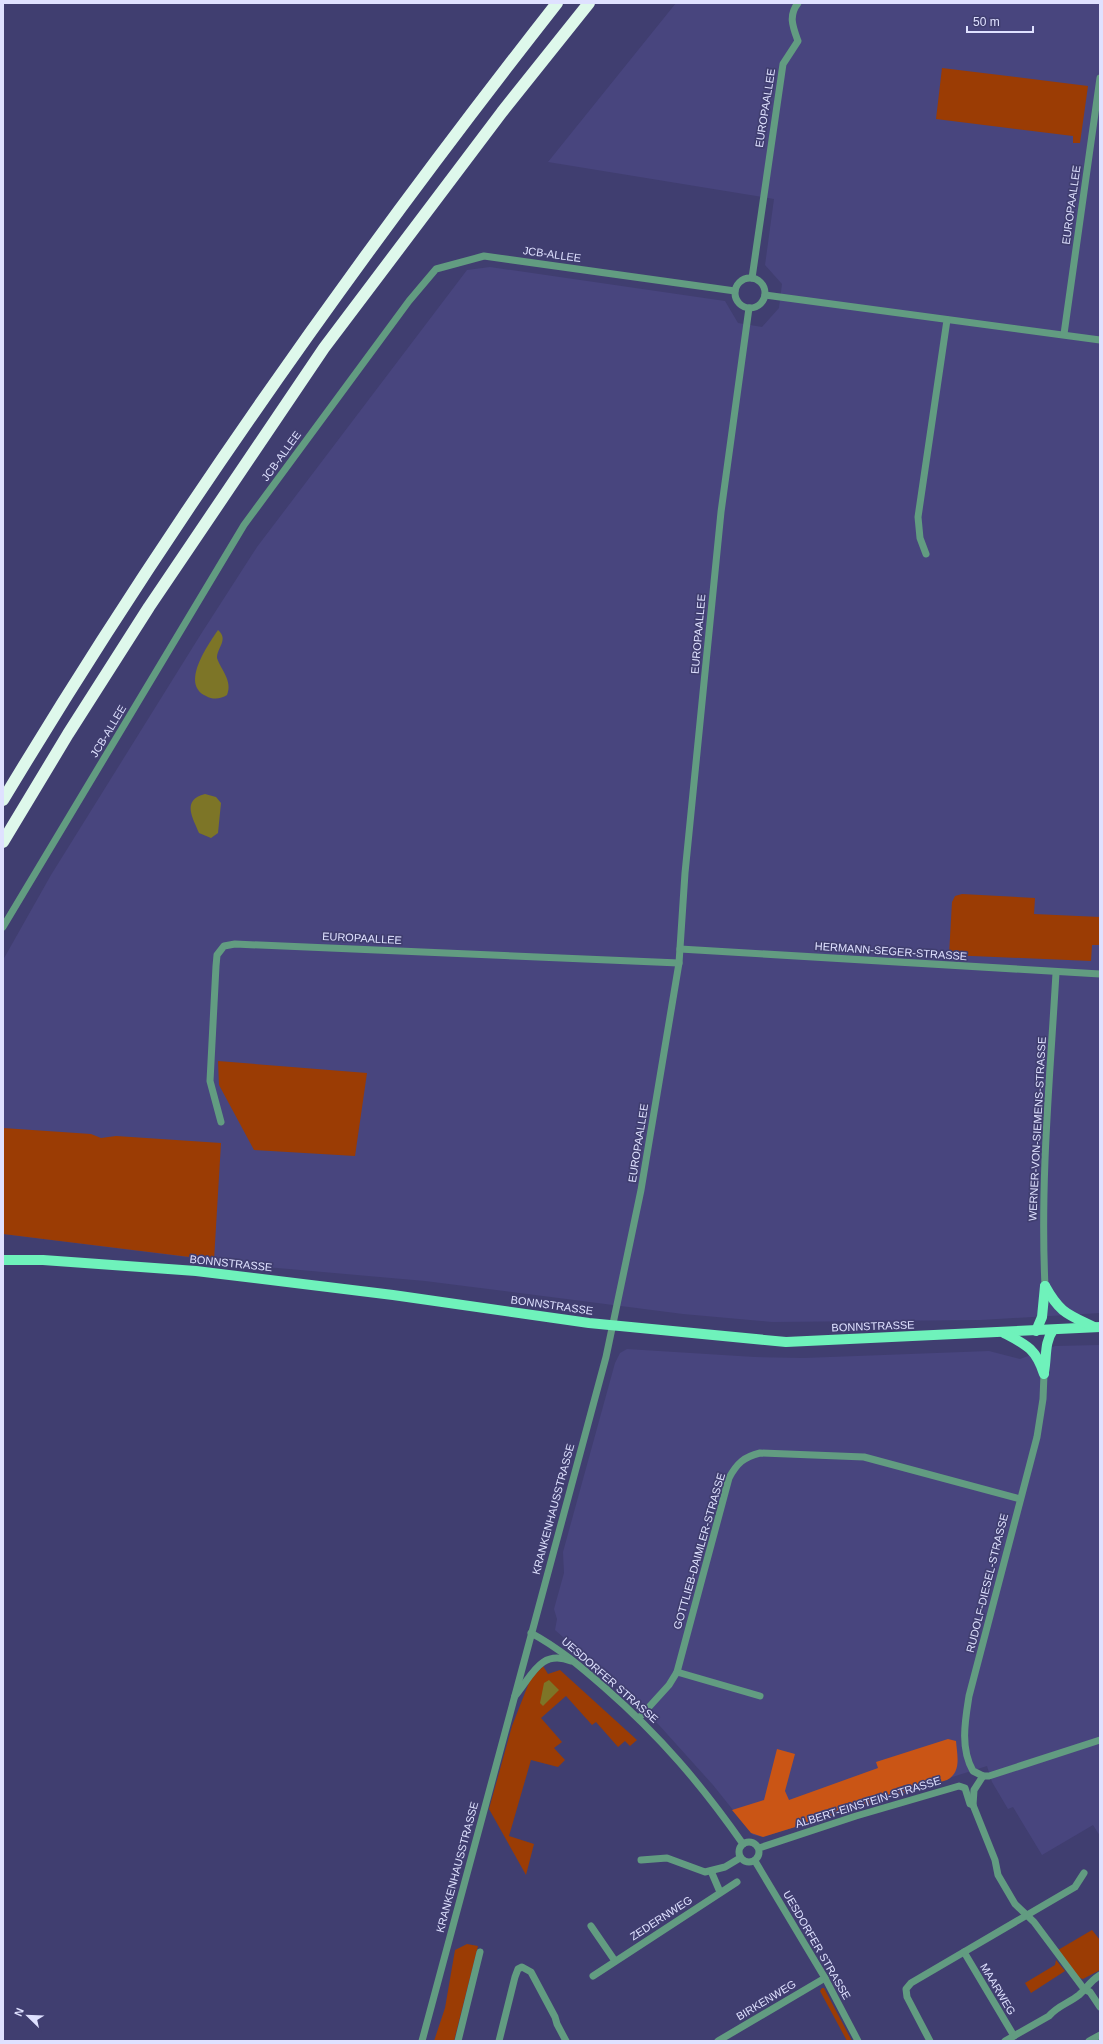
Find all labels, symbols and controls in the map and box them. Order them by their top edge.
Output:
scale bar [967,8,1033,34]
text: 50 m [973,15,1000,29]
street label: EUROPAALLEE [753,68,777,148]
street label: EUROPAALLEE [1059,165,1083,245]
street label: JCB-ALLEE [522,244,582,264]
street label: JCB-ALLEE [259,429,303,483]
street label: EUROPAALLEE [689,594,707,674]
street label: JCB-ALLEE [88,703,128,759]
street label: EUROPAALLEE [322,930,402,946]
street label: HERMANN-SEGER-STRASSE [814,940,968,962]
street label: WERNER-VON-SIEMENS-STRASSE [1026,1037,1048,1221]
street label: EUROPAALLEE [626,1103,650,1183]
street label: BONNSTRASSE [189,1253,273,1273]
street label: BONNSTRASSE [510,1293,594,1317]
street label: BONNSTRASSE [831,1319,915,1333]
street label: KRANKENHAUSSTRASSE [530,1442,576,1576]
street label: GOTTLIEB-DAIMLER-STRASSE [671,1471,727,1631]
street label: RUDOLF-DIESEL-STRASSE [964,1512,1010,1654]
street label: UESDORFER STRASSE [559,1635,661,1725]
street label: ALBERT-EINSTEIN-STRASSE [794,1774,942,1830]
street label: KRANKENHAUSSTRASSE [434,1800,480,1934]
street label: UESDORFER STRASSE [781,1889,853,2001]
street label: ZEDERNWEG [628,1893,694,1943]
street label: MAARWEG [978,1961,1018,2017]
street label: BIRKENWEG [734,1978,798,2022]
north arrow [8,1996,48,2036]
text: N [12,2006,26,2018]

